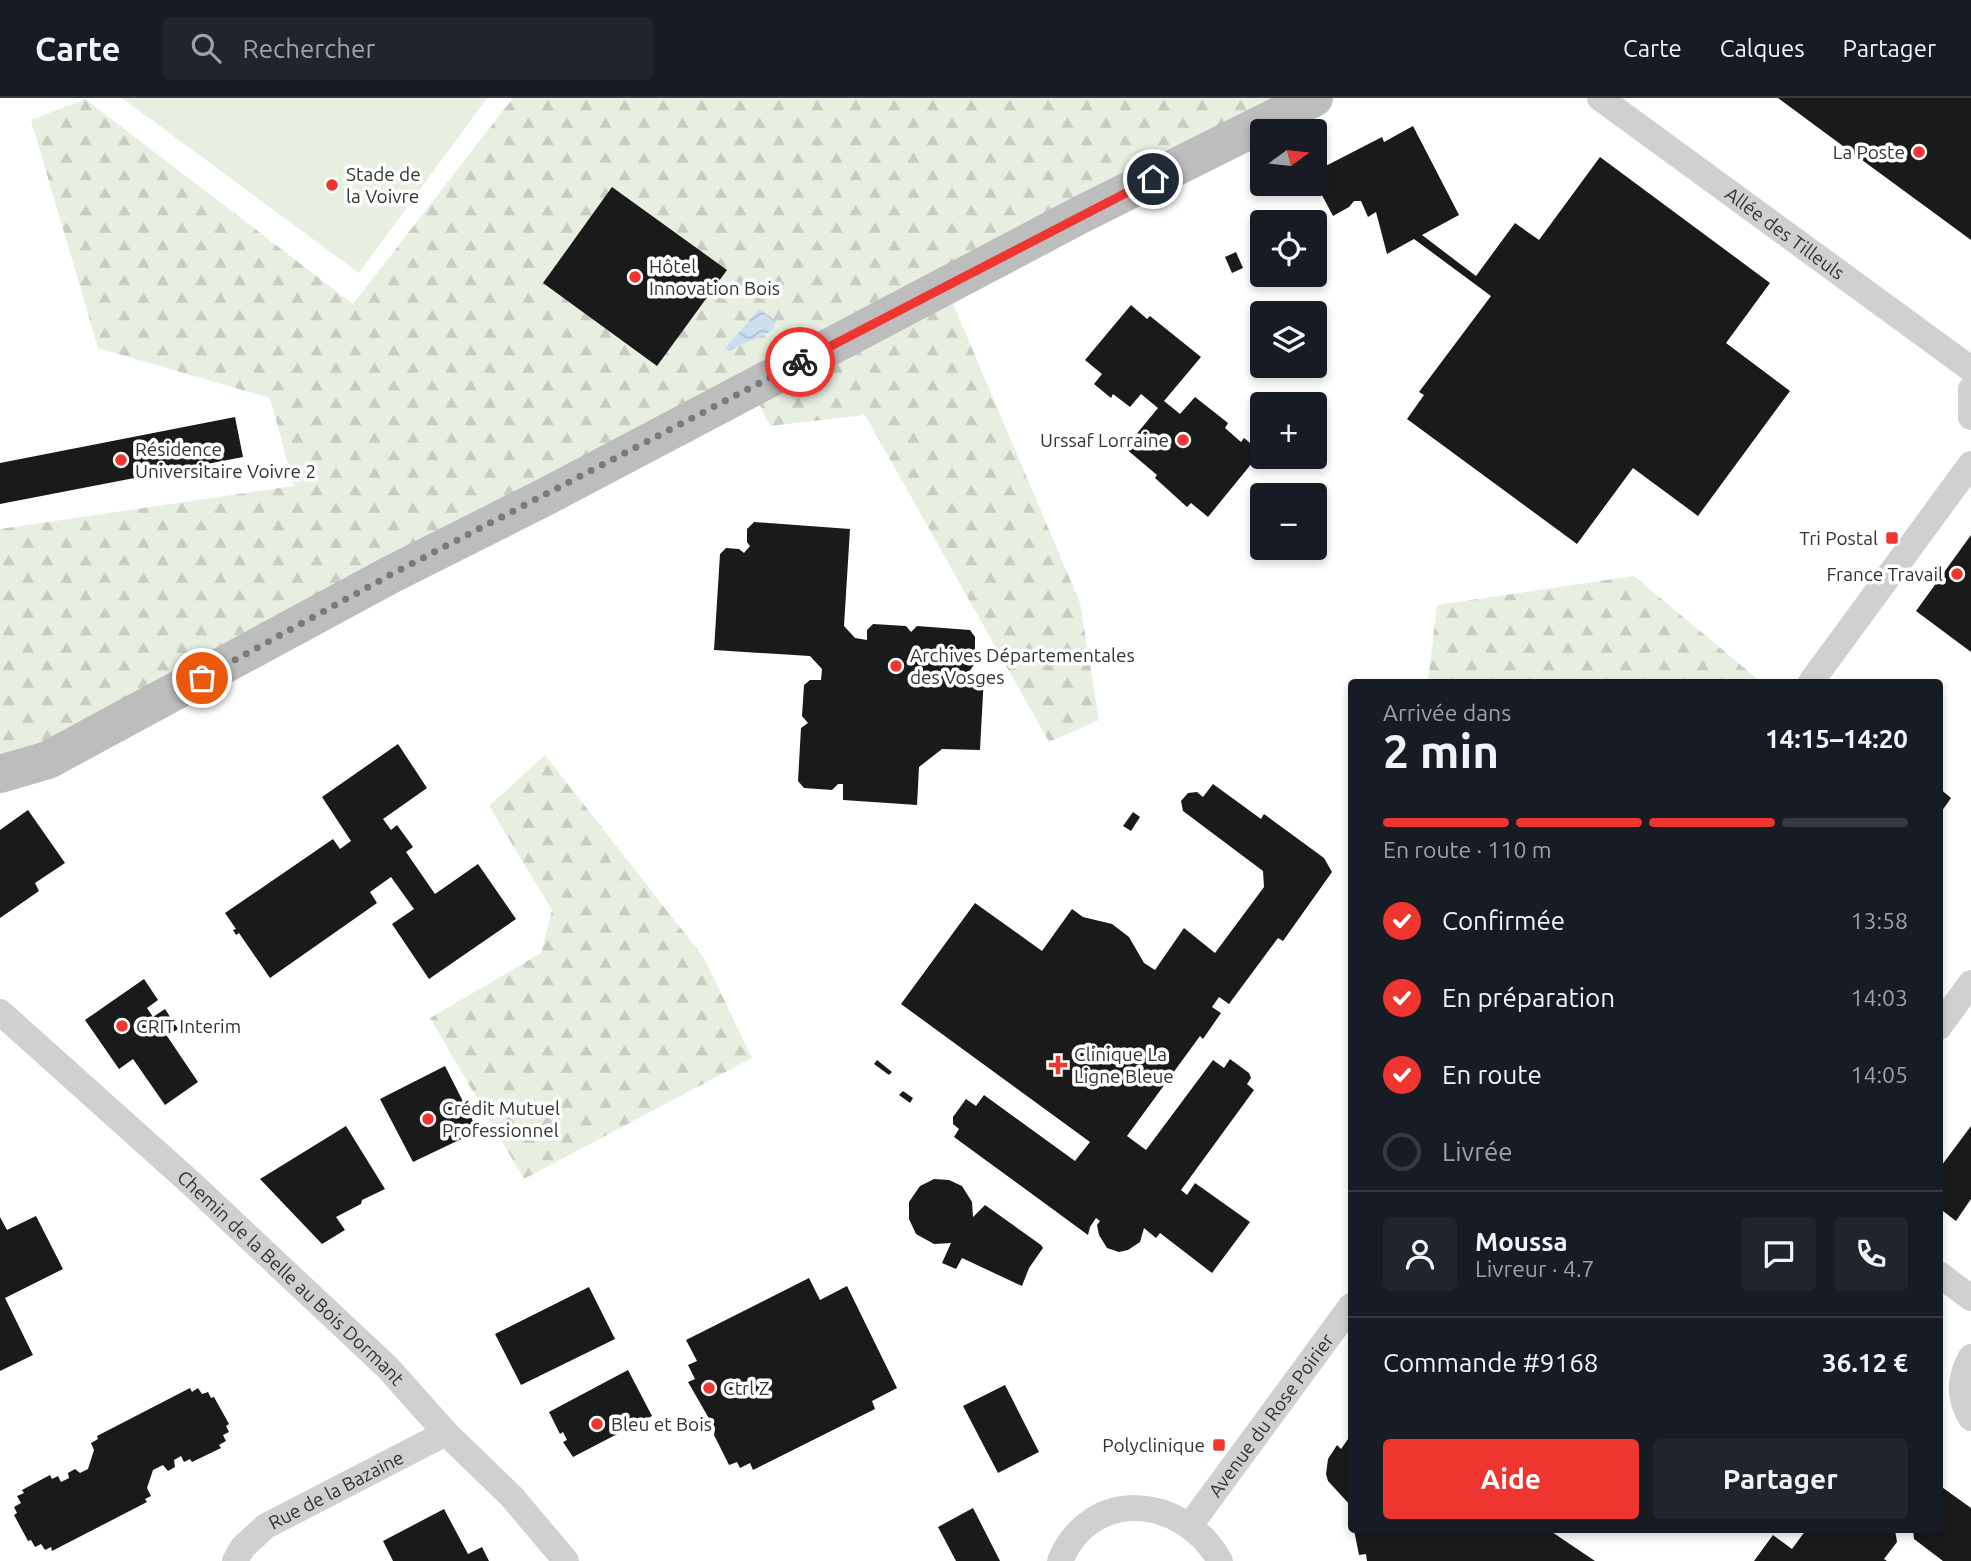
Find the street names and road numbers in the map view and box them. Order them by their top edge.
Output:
street label: Allée des Tilleuls [1721,182,1849,284]
street label: Chemin de la Belle au Bois Dormant [173,1165,409,1390]
street label: Avenue du Rose Poirier [1204,1329,1338,1501]
street label: Rue de la Bazaine [265,1446,407,1534]

